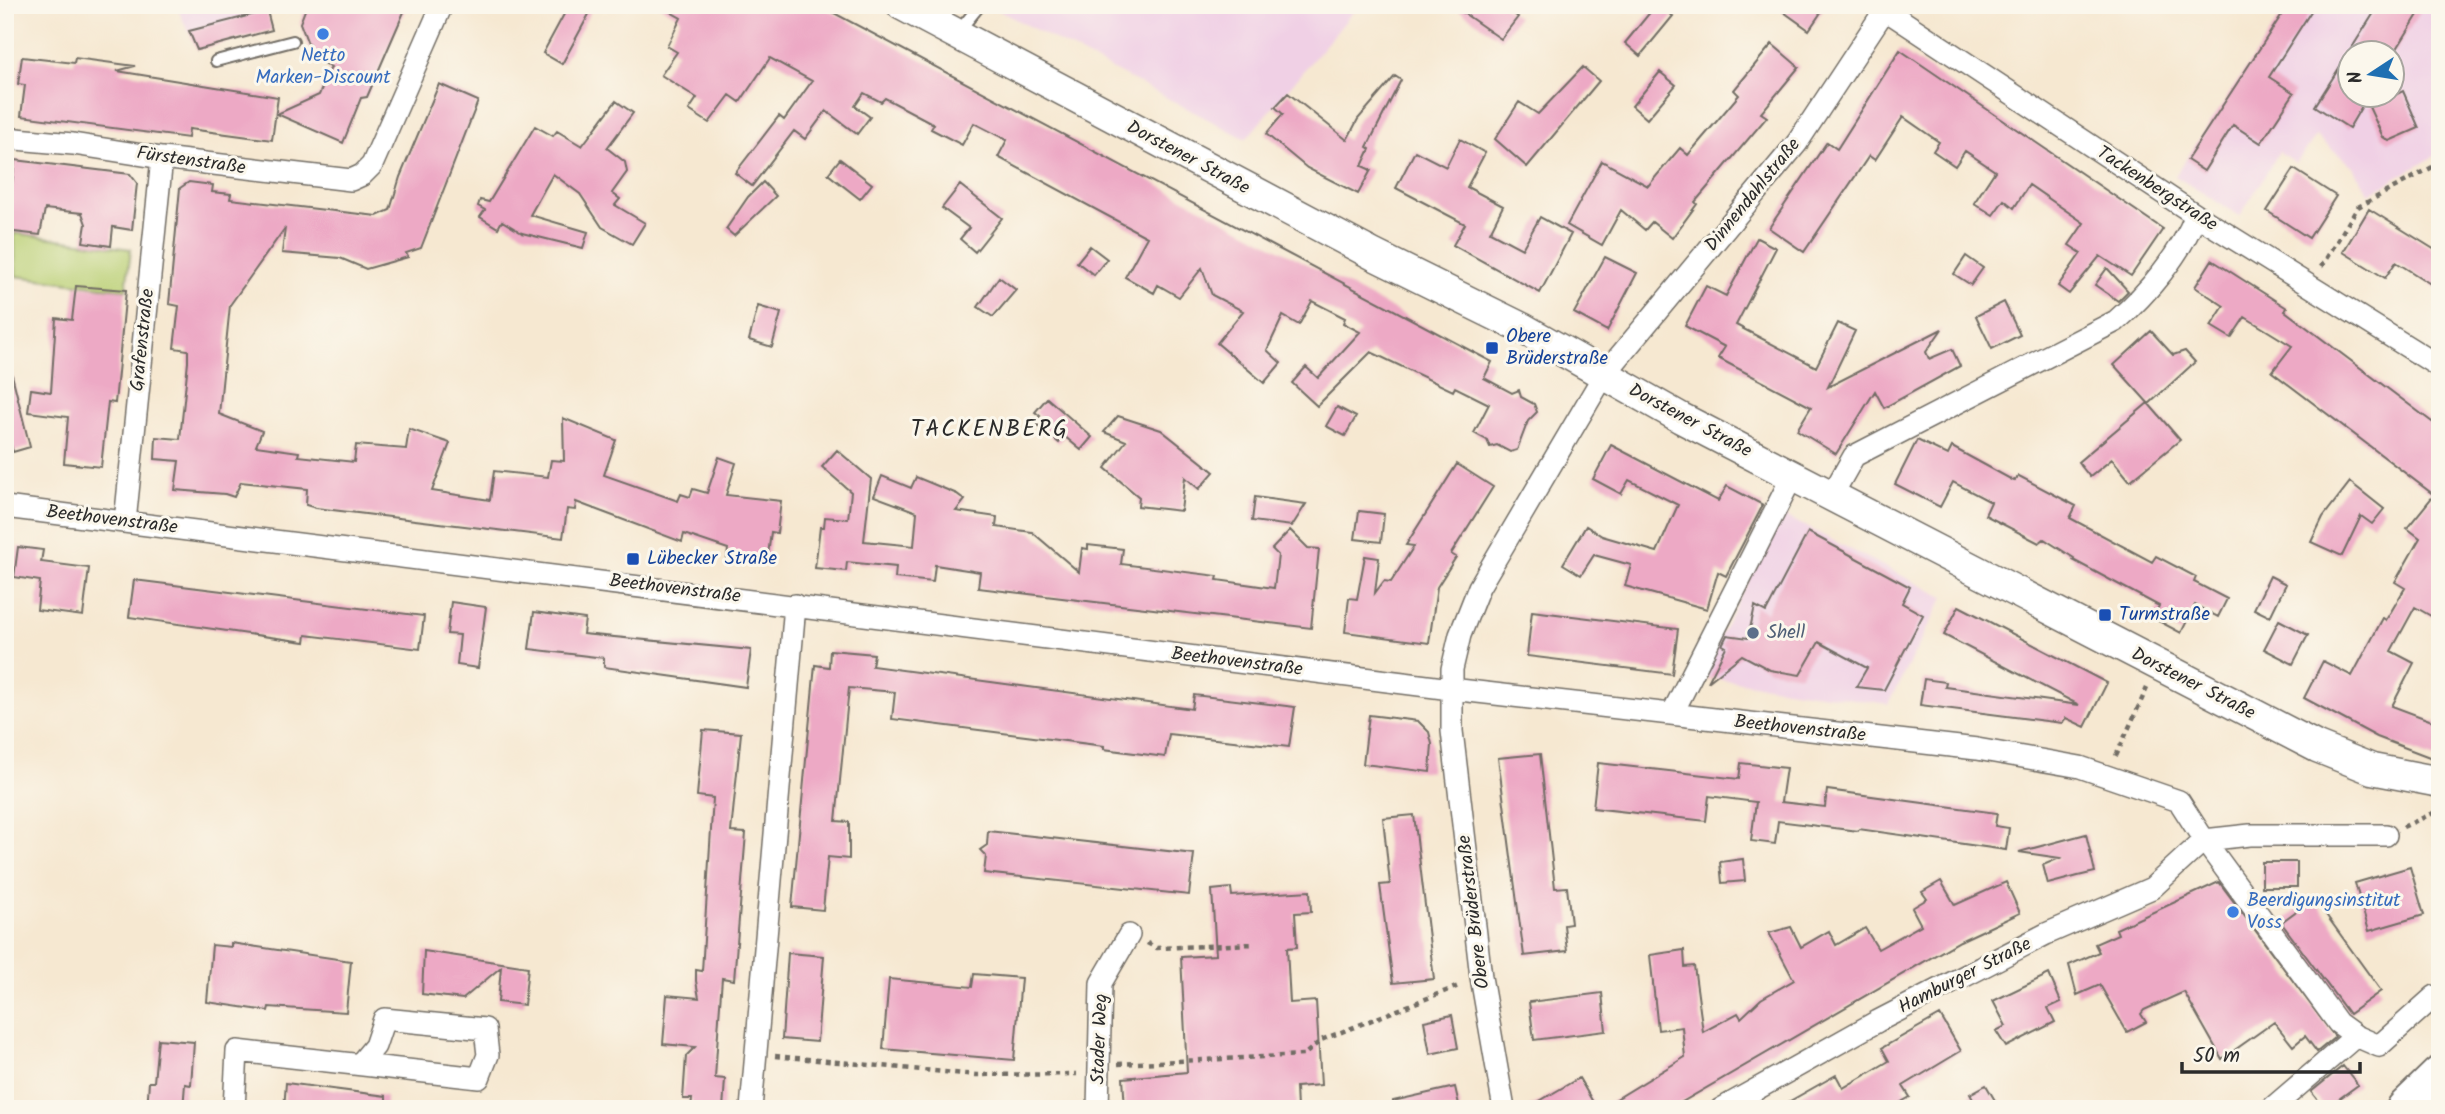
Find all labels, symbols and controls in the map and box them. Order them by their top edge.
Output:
marker: Netto Marken-Discount [315,26,331,42]
north arrow [2336,38,2406,108]
place label: Netto Marken-Discount [255,41,391,93]
text: N [2340,68,2372,86]
street label: Dorstener Straße [1121,113,1255,203]
street label: Dinnendahlstraße [1698,131,1809,259]
street label: Tackenbergstraße [2090,138,2224,240]
street label: Fürstenstraße [135,139,248,184]
street label: Grafenstraße [123,287,163,393]
place label: Obere Brüderstraße [1506,322,1609,374]
marker: Obere Brüderstraße [1484,340,1500,356]
street label: Dorstener Straße [1623,376,1757,466]
district label: TACKENBERG [911,412,1069,448]
street label: Beethovenstraße [44,497,180,543]
place label: Lübecker Straße [647,544,778,574]
marker: Lübecker Straße [625,551,641,567]
street label: Beethovenstraße [607,566,743,612]
place label: Turmstraße [2119,600,2210,630]
marker: Turmstraße [2097,607,2113,623]
place label: Shell [1767,618,1805,648]
marker: Shell [1745,625,1761,641]
street label: Beethovenstraße [1169,639,1305,685]
street label: Dorstener Straße [2126,640,2261,728]
street label: Beethovenstraße [1733,707,1868,751]
street label: Obere Brüderstraße [1450,833,1498,991]
place label: Beerdigungsinstitut Voss [2247,886,2401,938]
marker: Beerdigungsinstitut Voss [2225,904,2241,920]
street label: Hamburger Straße [1893,929,2037,1022]
street label: Stader Weg [1083,993,1117,1085]
scale bar [2182,1030,2361,1074]
text: 50 m [2193,1040,2240,1073]

